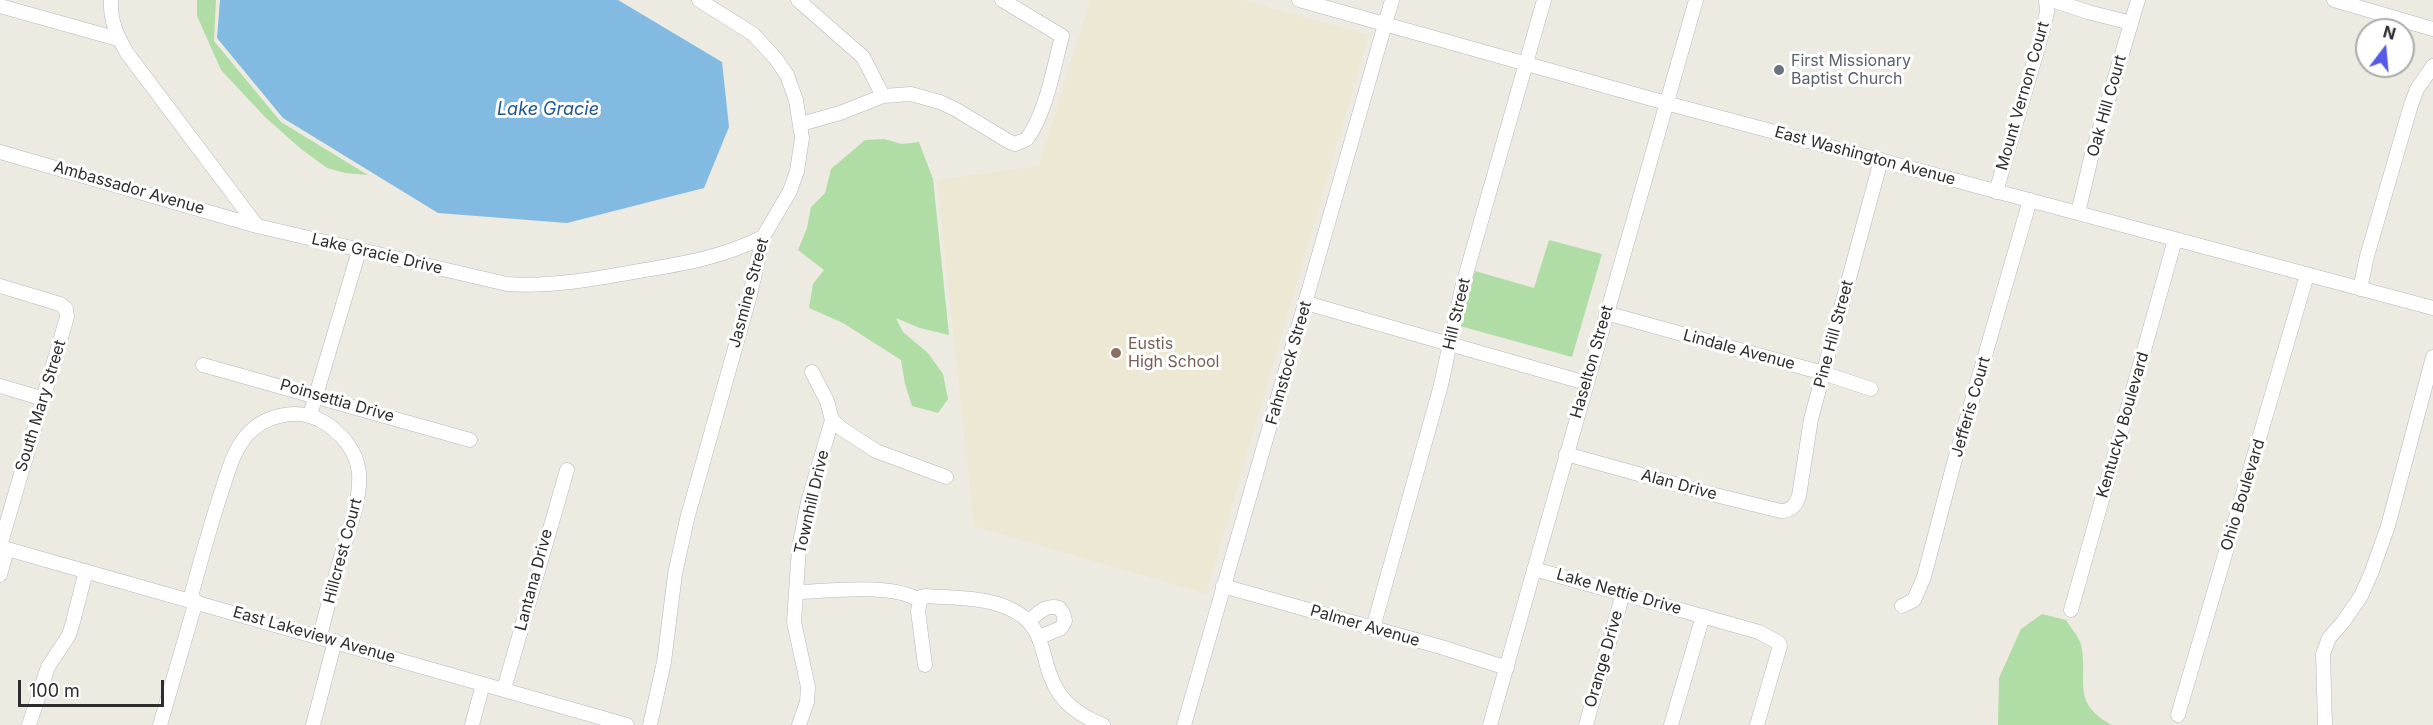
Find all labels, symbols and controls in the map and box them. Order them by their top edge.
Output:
north arrow [2355,18,2415,78]
street label: Mount Vernon Court [1993,19,2053,173]
text: N [2381,21,2398,44]
place label: First Missionary Baptist Church [1791,51,1911,89]
street label: Oak Hill Court [2083,53,2131,159]
marker: First Missionary Baptist Church [1772,63,1786,77]
water label: Lake Gracie [497,99,599,121]
street label: East Washington Avenue [1772,123,1958,189]
street label: Ambassador Avenue [51,157,207,219]
street label: Lake Gracie Drive [310,230,444,278]
street label: Jasmine Street [725,236,773,350]
street label: Hill Street [1439,276,1475,352]
street label: Pine Hill Street [1810,278,1858,390]
street label: Fahnstock Street [1262,299,1316,427]
street label: Haselton Street [1567,303,1617,421]
street label: Lindale Avenue [1681,326,1797,374]
place label: Eustis High School [1128,334,1219,372]
street label: South Mary Street [12,338,70,474]
marker: Eustis High School [1109,346,1123,360]
street label: Kentucky Boulevard [2093,350,2153,500]
street label: Jefferis Court [1947,354,1995,460]
street label: Poinsettia Drive [278,376,396,426]
street label: Ohio Boulevard [2217,437,2269,553]
street label: Townhill Drive [791,448,833,556]
street label: Alan Drive [1639,466,1719,504]
street label: Hillcrest Court [320,496,366,606]
street label: Lantana Drive [511,527,557,633]
street label: Lake Nettie Drive [1554,565,1684,619]
street label: Palmer Avenue [1308,601,1422,651]
street label: East Lakeview Avenue [231,603,397,667]
street label: Orange Drive [1581,608,1627,710]
scale bar [21,668,166,706]
text: 100 m [29,680,80,701]

